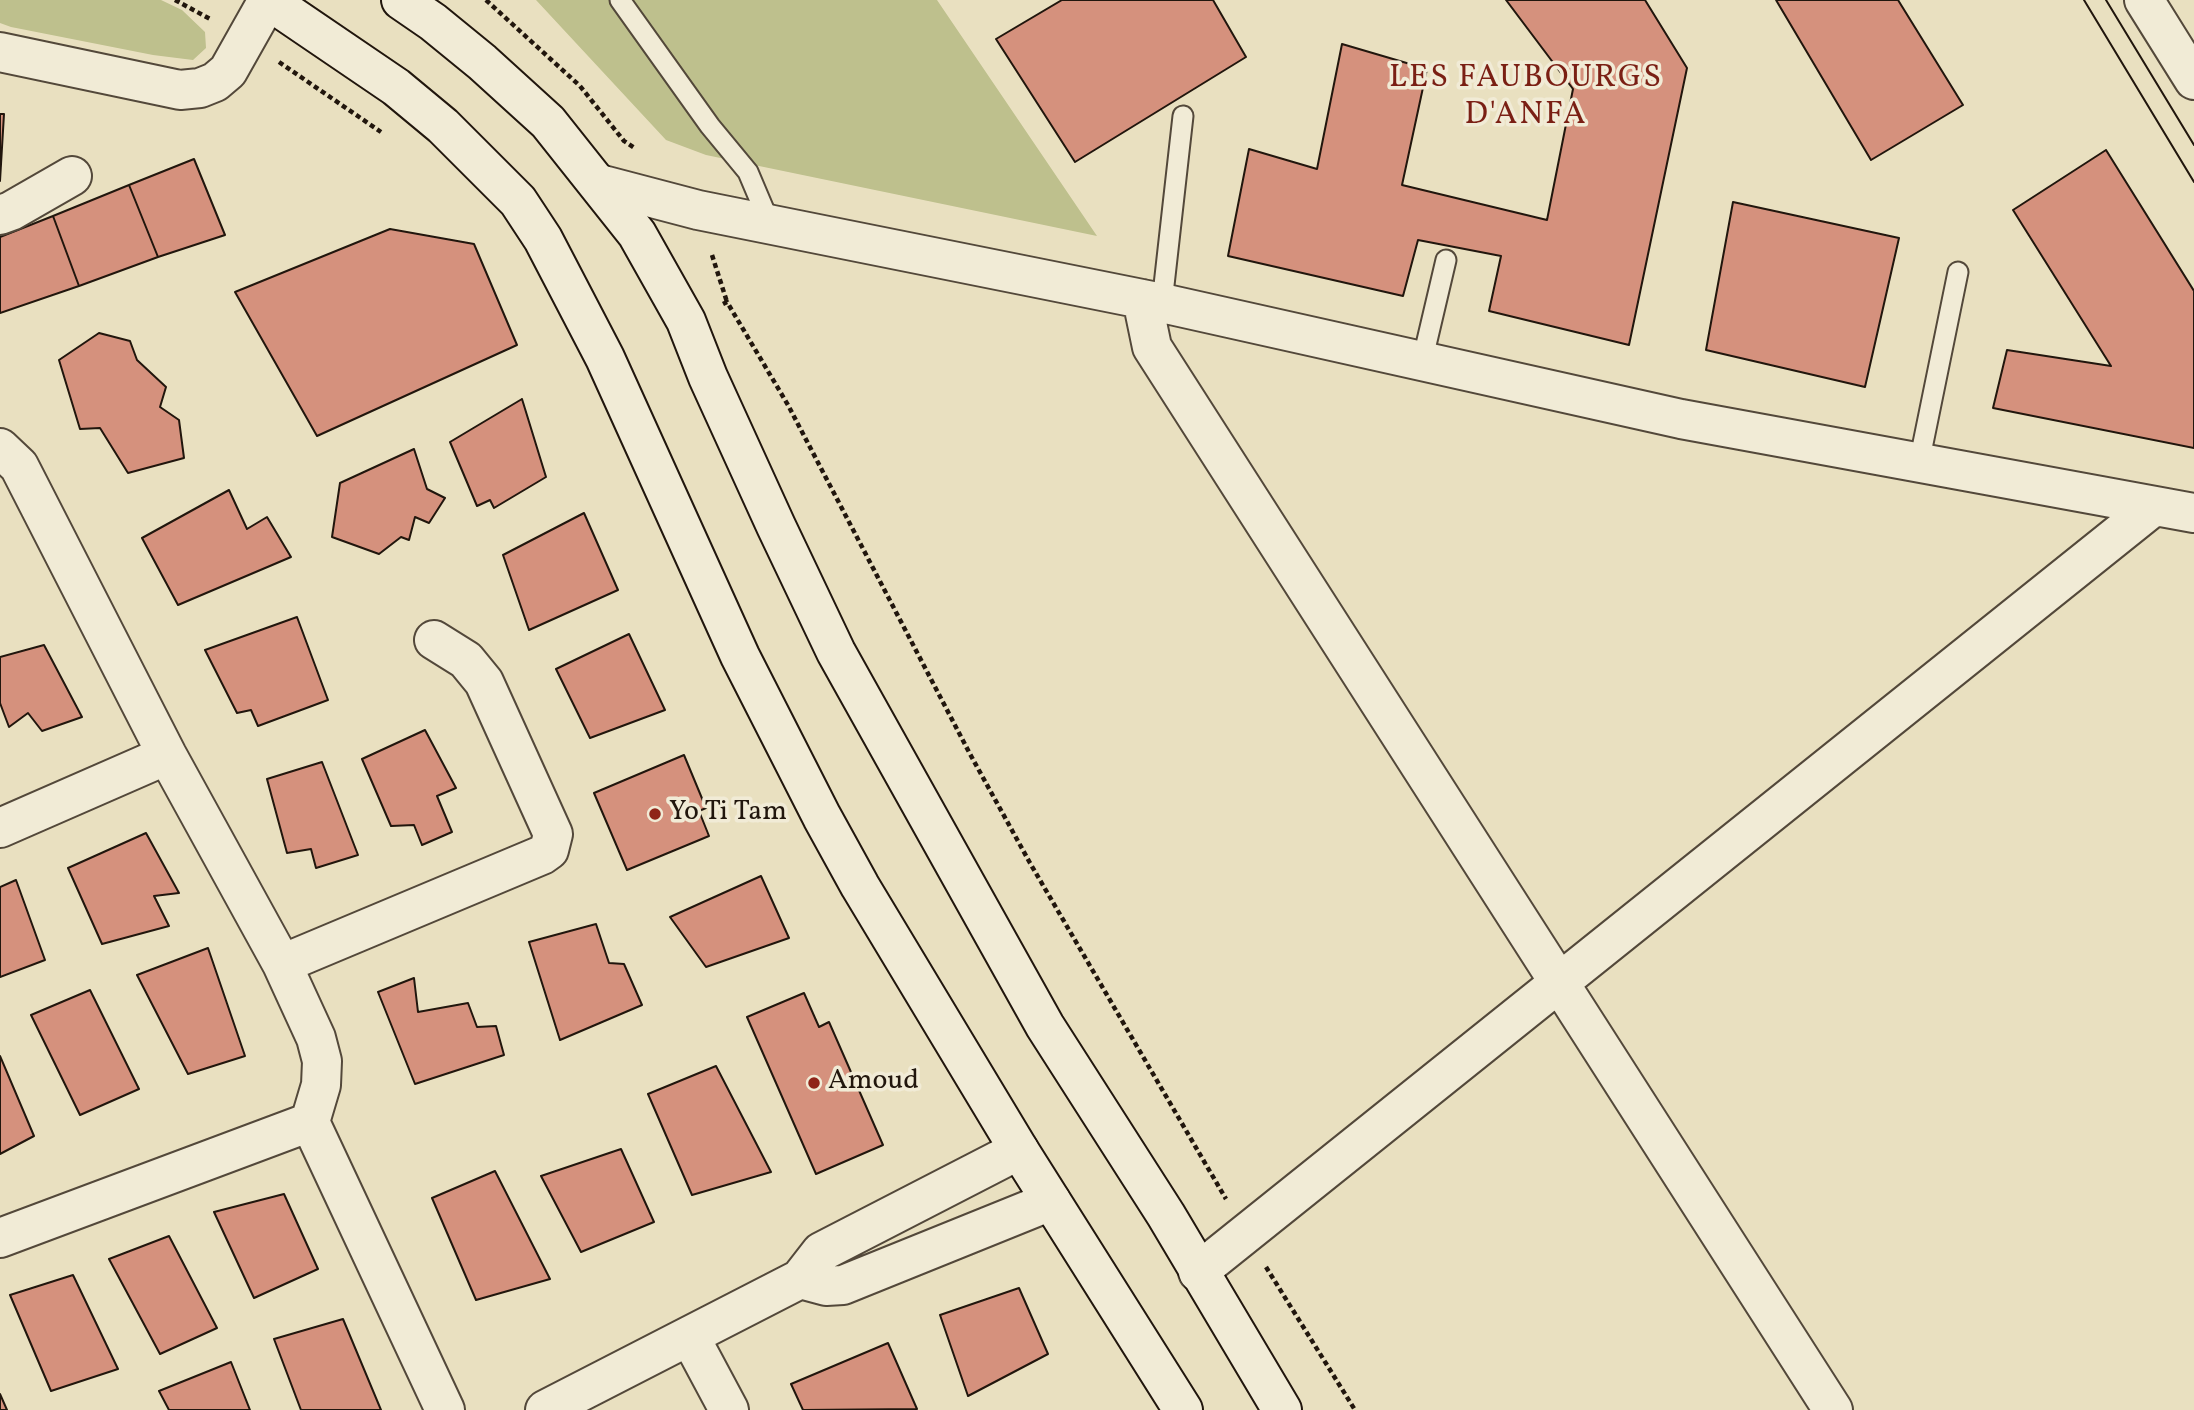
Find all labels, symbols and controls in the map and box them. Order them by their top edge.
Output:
district label: LES FAUBOURGS D'ANFA [1391,61,1661,136]
place label: Yo Ti Tam [669,797,787,831]
marker: Yo Ti Tam [647,806,663,822]
place label: Amoud [828,1066,919,1100]
marker: Amoud [806,1075,822,1091]

